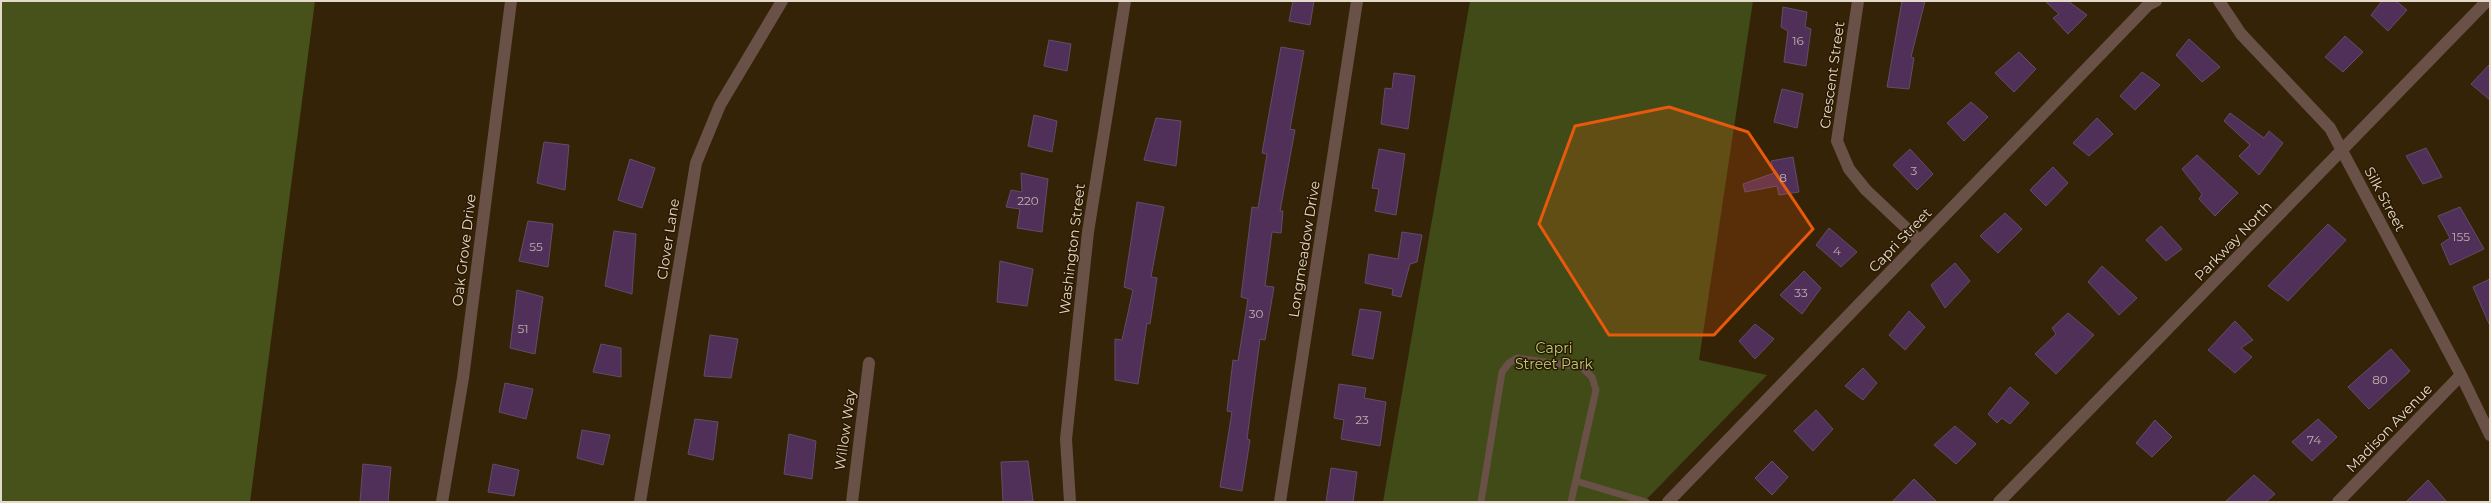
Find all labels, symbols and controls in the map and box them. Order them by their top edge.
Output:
street label: Crescent Street [1816,20,1848,130]
house number: 16 [1792,33,1804,48]
house number: 3 [1911,163,1918,178]
street label: Silk Street [2361,164,2410,235]
house number: 8 [1779,170,1787,185]
street label: Longmeadow Drive [1284,179,1324,319]
street label: Washington Street [1055,182,1089,316]
street label: Oak Grove Drive [448,193,480,307]
house number: 220 [1017,193,1039,208]
street label: Clover Lane [653,197,683,281]
street label: Parkway North [2190,197,2276,285]
street label: Capri Street [1865,204,1935,276]
house number: 155 [2452,229,2470,244]
house number: 55 [529,239,543,254]
house number: 4 [1833,243,1841,258]
house number: 33 [1794,285,1808,300]
house number: 30 [1249,306,1263,321]
house number: 51 [517,321,529,336]
park label: Capri Street Park [1515,339,1594,373]
house number: 80 [2372,372,2388,387]
street label: Madison Avenue [2342,380,2436,476]
street label: Willow Way [830,388,860,472]
house number: 23 [1355,412,1369,427]
house number: 74 [2307,432,2321,447]

